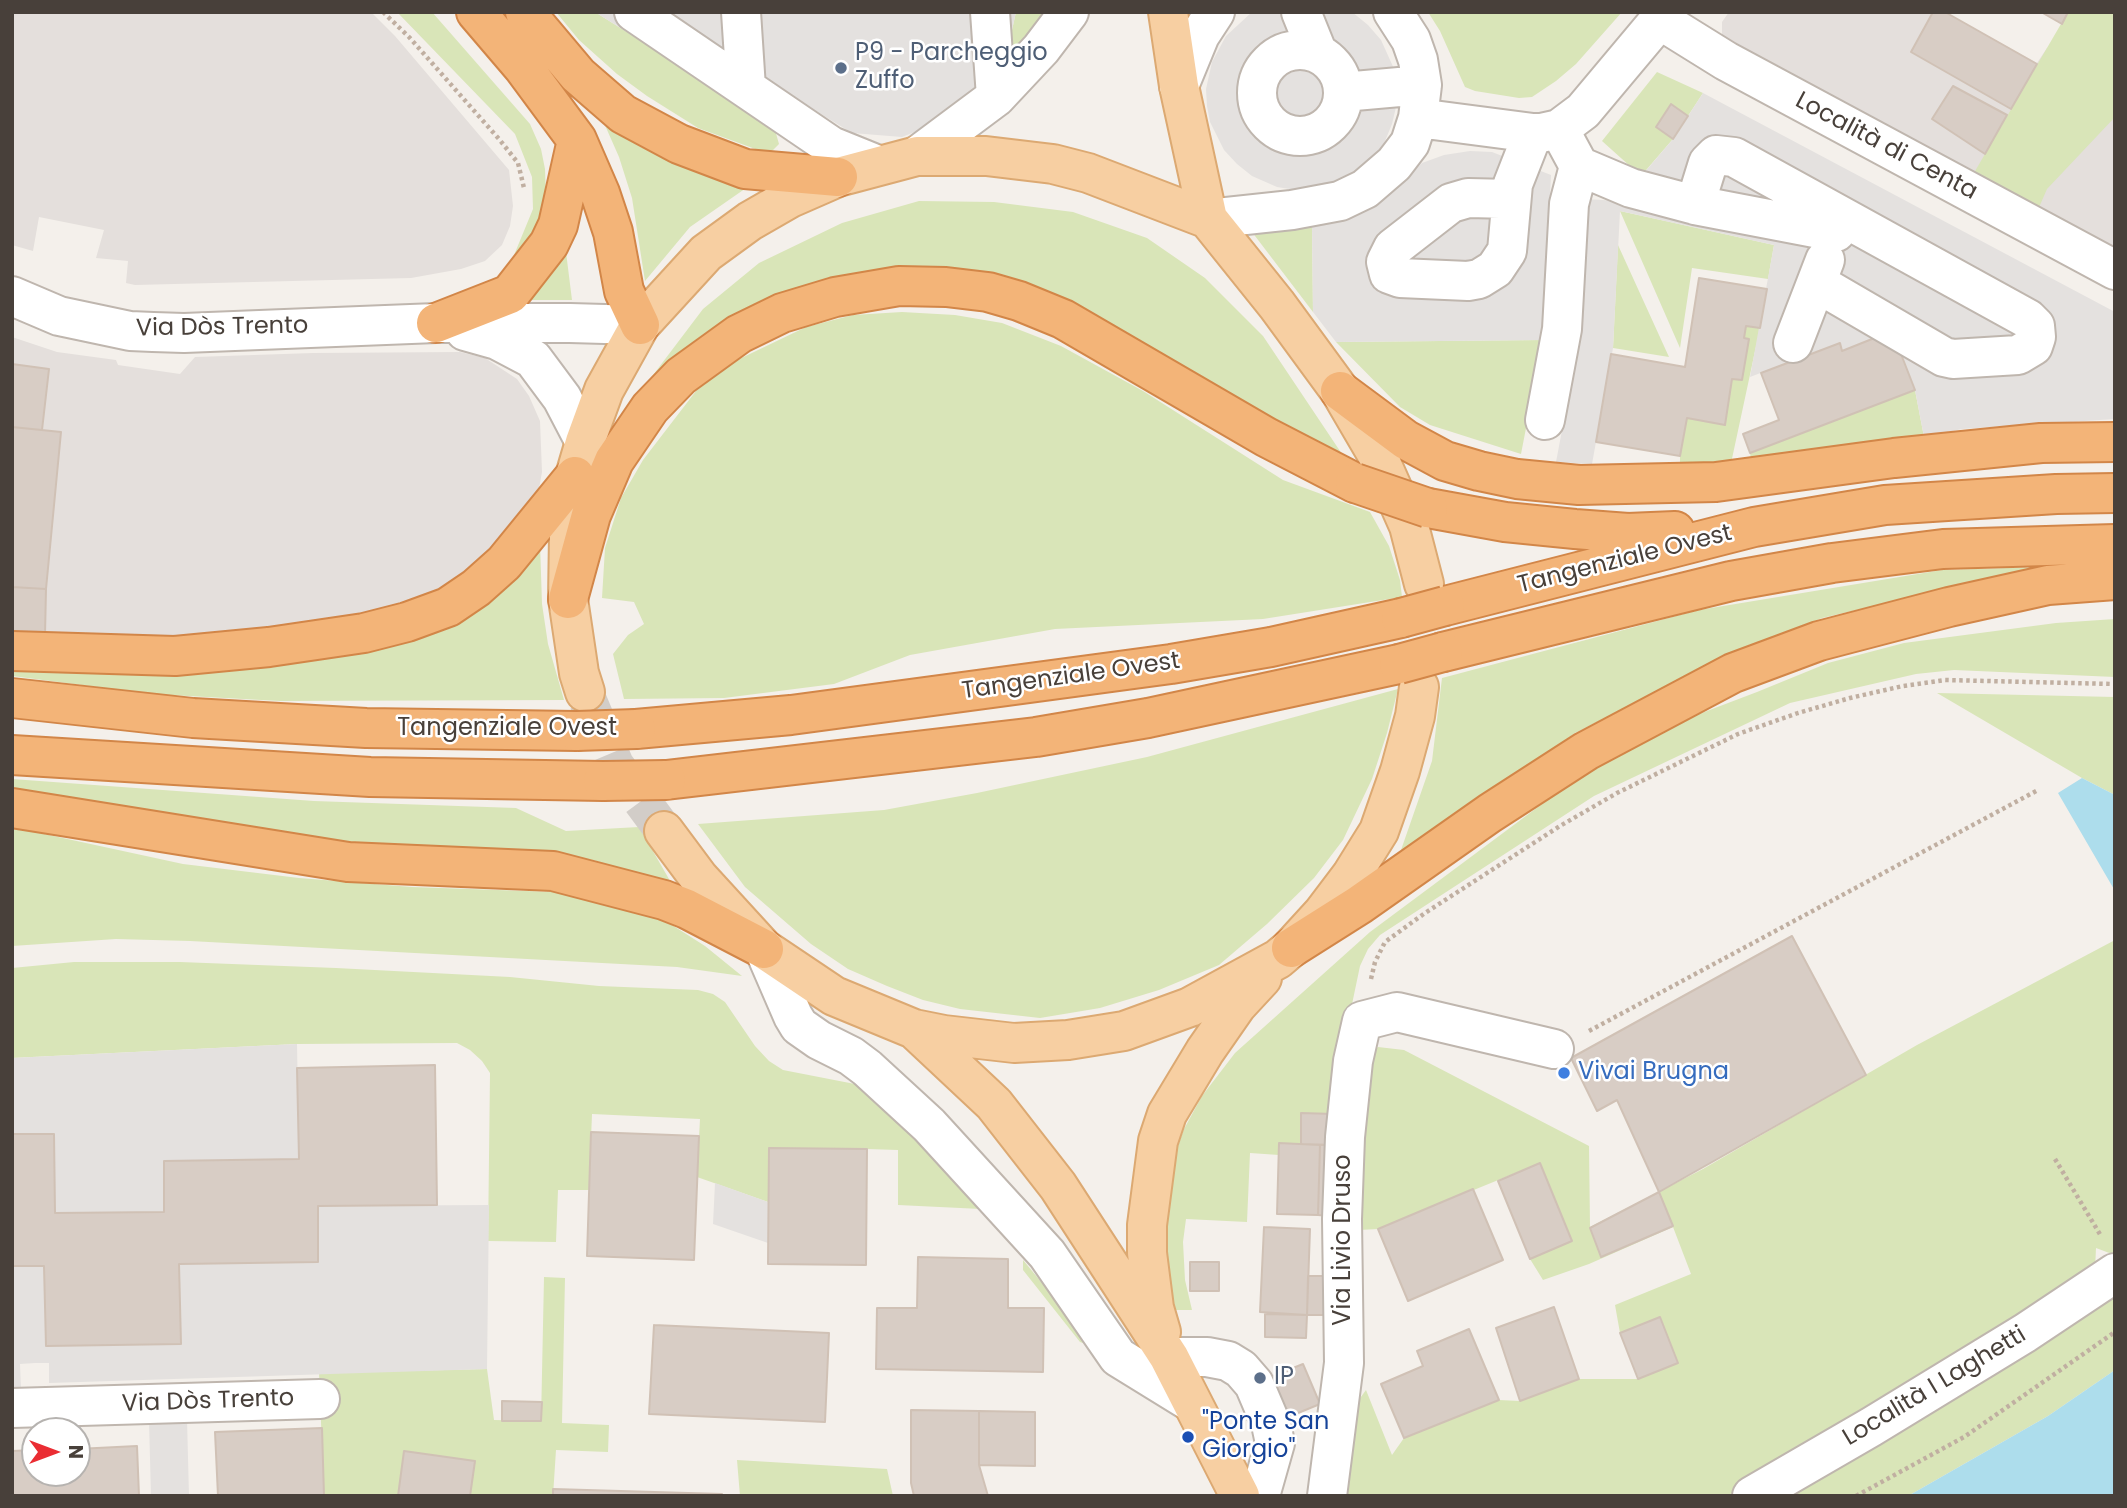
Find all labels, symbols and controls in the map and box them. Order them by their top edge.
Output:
place label: P9 - Parcheggio Zuffo [855,40,1048,96]
marker: P9 - Parcheggio Zuffo [833,60,849,76]
street label: Località di Centa [1790,87,1982,207]
street label: Via Dòs Trento [136,312,308,344]
street label: Tangenziale Ovest [1515,519,1735,601]
street label: Tangenziale Ovest [960,647,1182,707]
street label: Tangenziale Ovest [397,715,617,743]
place label: Vivai Brugna [1578,1059,1729,1087]
marker: Vivai Brugna [1556,1065,1572,1081]
street label: Via Livio Druso [1330,1154,1358,1326]
street label: Località I Laghetti [1838,1321,2032,1453]
place label: IP [1274,1364,1294,1392]
marker: IP [1252,1370,1268,1386]
street label: Via Dòs Trento [121,1385,295,1419]
place label: "Ponte San Giorgio" [1202,1409,1329,1465]
north arrow [21,1417,91,1487]
marker: "Ponte San Giorgio" [1180,1429,1196,1445]
text: N [62,1445,89,1459]

